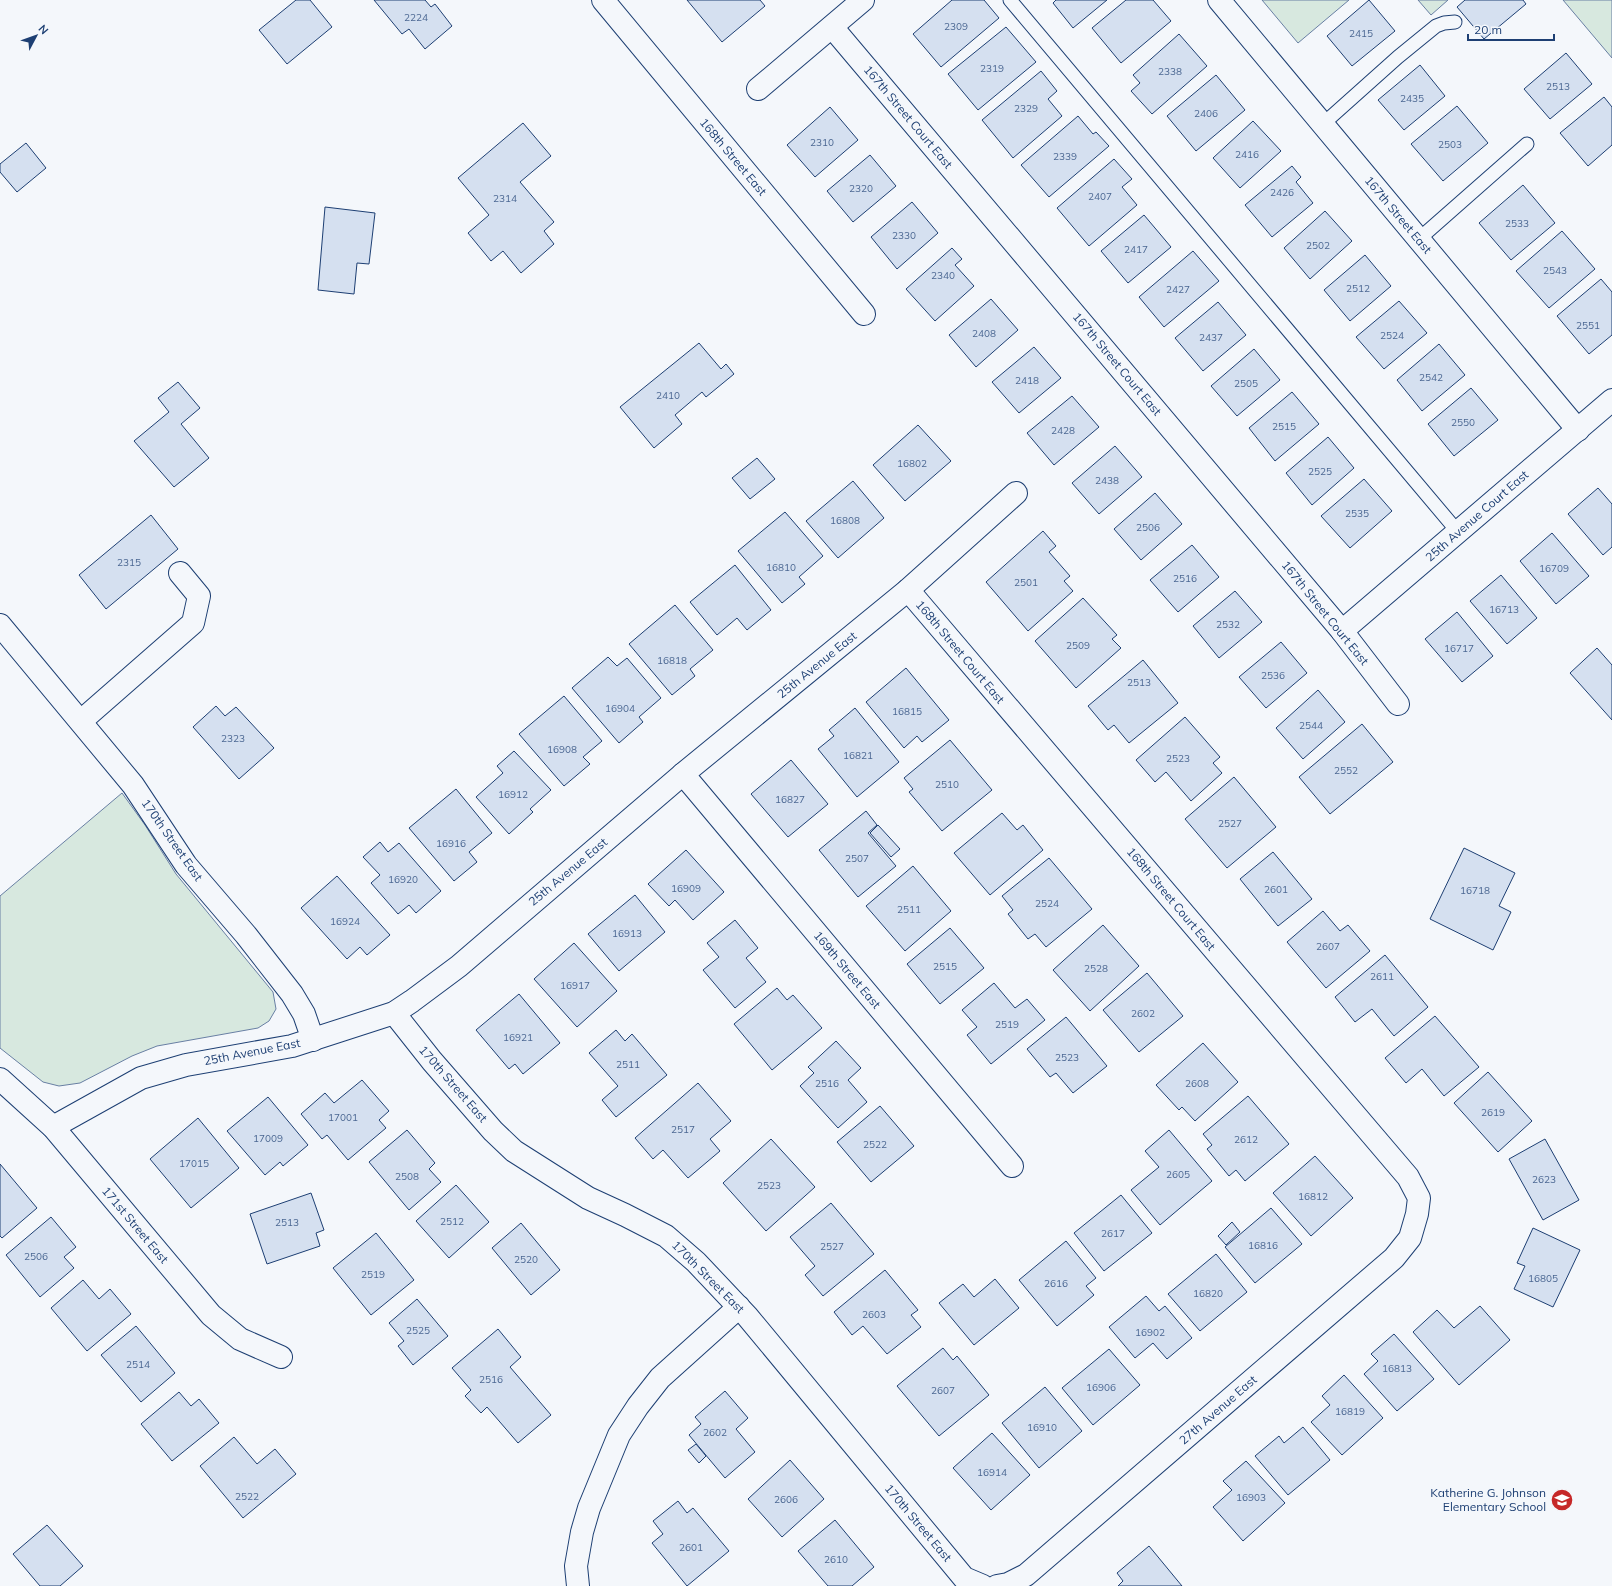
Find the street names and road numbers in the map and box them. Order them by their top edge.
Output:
street label: 167th Street Court East [861,62,956,171]
street label: 168th Street East [697,115,770,198]
street label: 167th Street East [1362,173,1435,256]
street label: 167th Street Court East [1070,309,1165,418]
street label: 25th Avenue Court East [1422,467,1531,564]
street label: 167th Street Court East [1279,557,1372,668]
street label: 168th Street Court East [913,597,1008,706]
street label: 25th Avenue East [774,628,859,701]
street label: 170th Street East [139,796,206,884]
street label: 25th Avenue East [525,834,610,909]
street label: 168th Street Court East [1124,844,1219,953]
street label: 169th Street East [811,928,884,1011]
street label: 25th Avenue East [202,1035,301,1068]
street label: 170th Street East [416,1042,491,1125]
street label: 171st Street East [99,1183,172,1266]
street label: 170th Street East [669,1237,748,1316]
street label: 27th Avenue East [1176,1372,1260,1447]
street label: 170th Street East [882,1481,955,1564]

